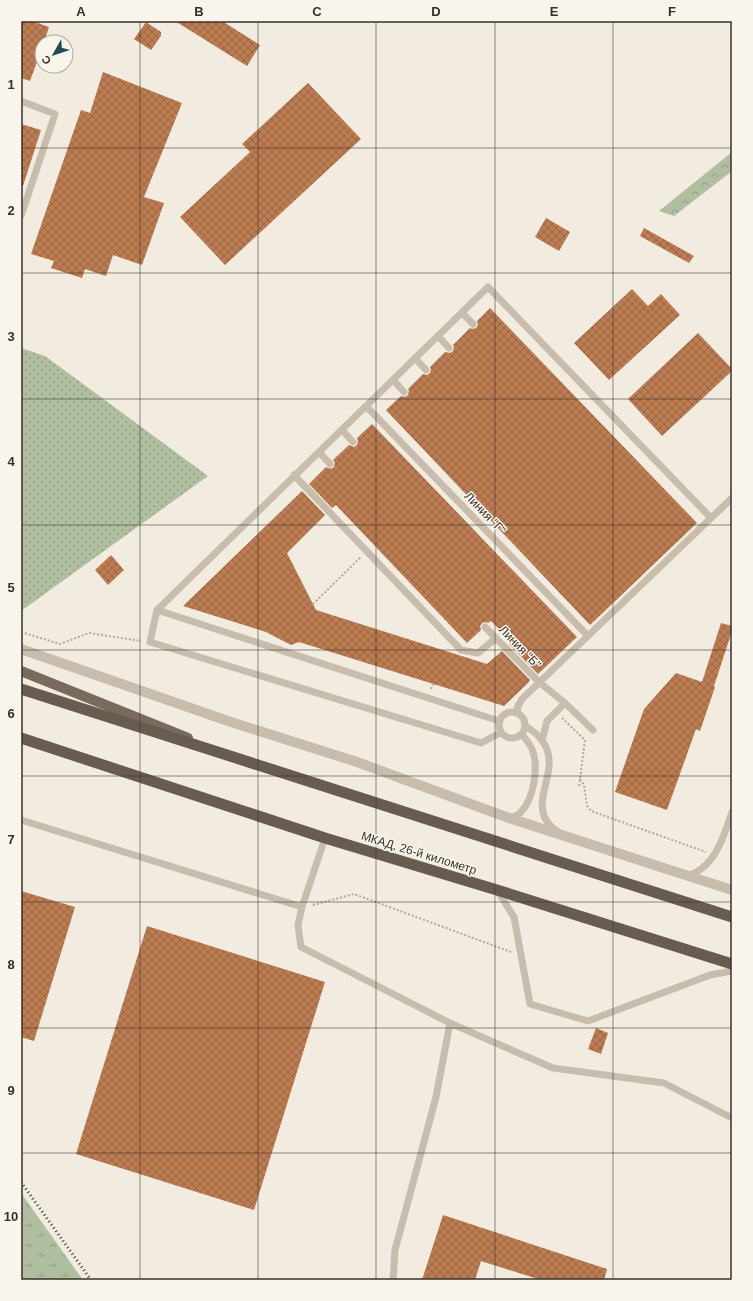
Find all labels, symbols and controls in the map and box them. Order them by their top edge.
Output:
text: A [76,4,86,19]
text: B [194,4,204,19]
text: C [312,4,322,19]
text: D [431,4,441,19]
text: E [550,4,559,19]
text: F [668,4,676,19]
north arrow [34,34,74,74]
text: С [39,53,53,67]
text: 1 [7,77,15,92]
text: 2 [7,203,15,218]
text: 3 [7,329,15,344]
text: 4 [7,454,15,469]
street label: Линия "Г" [462,489,508,537]
text: 5 [7,580,15,595]
street label: Линия "Б" [496,623,544,671]
text: 6 [7,706,15,721]
street label: МКАД, 26-й километр [360,829,479,877]
text: 7 [7,832,15,847]
text: 8 [7,957,15,972]
text: 9 [7,1083,15,1098]
text: 10 [4,1209,18,1224]

